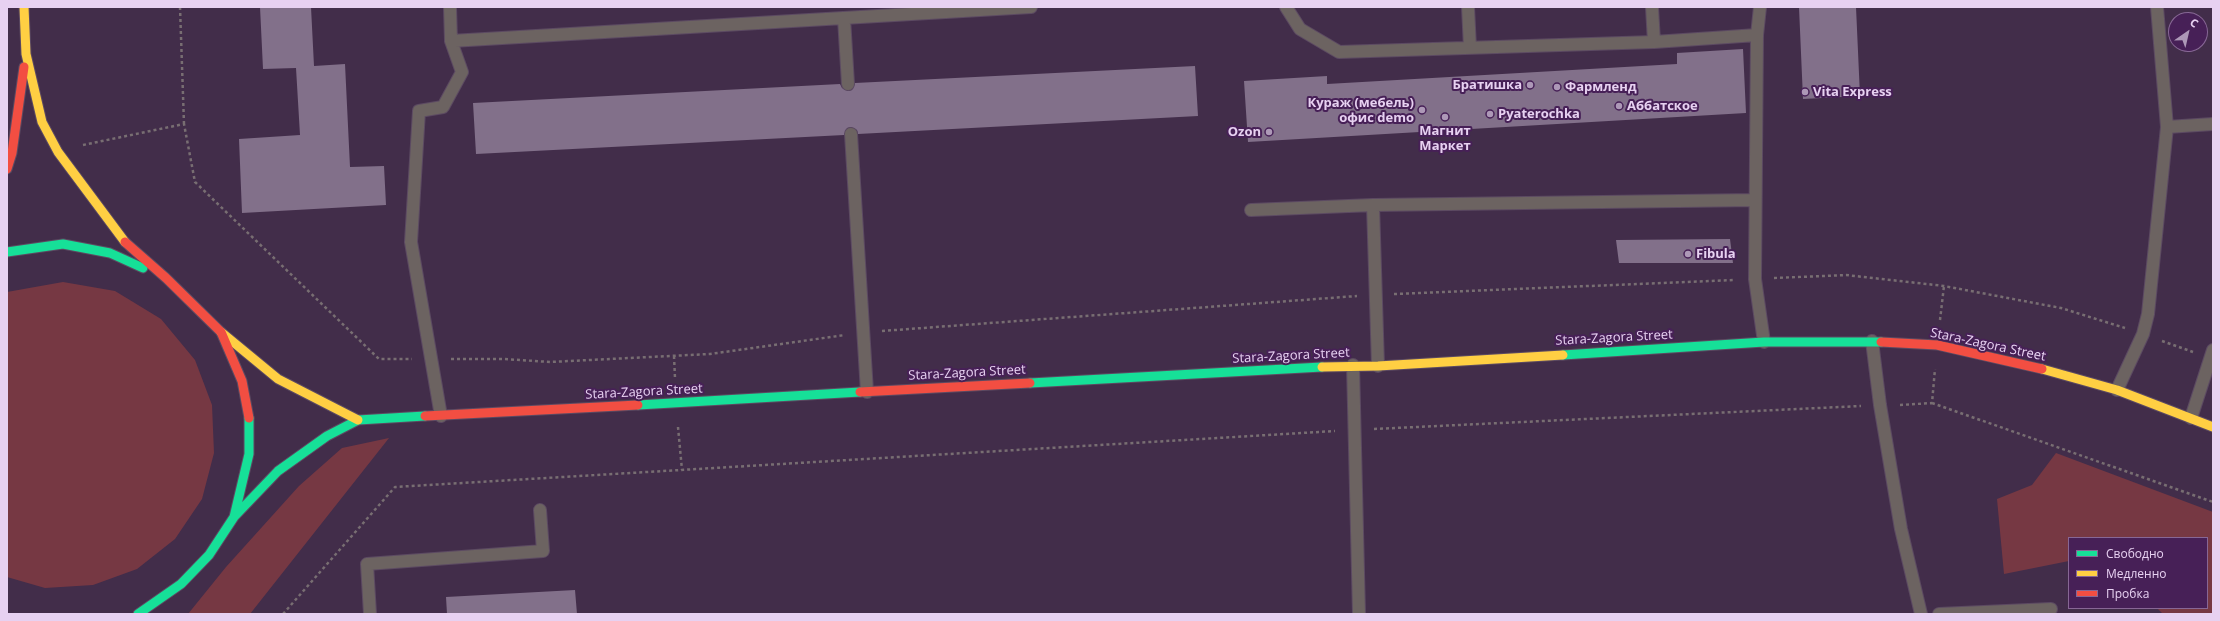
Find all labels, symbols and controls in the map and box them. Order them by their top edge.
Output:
north arrow [2168,12,2208,52]
text: С [2187,14,2202,31]
place label: Братишка [1453,77,1522,93]
place label: Фармленд [1565,79,1637,95]
marker: Братишка [1525,80,1535,90]
marker: Фармленд [1552,82,1562,92]
place label: Vita Express [1813,84,1892,100]
marker: Vita Express [1800,87,1810,97]
place label: Кураж (мебель) офис demo [1307,95,1414,126]
place label: Аббатское [1627,98,1698,114]
marker: Аббатское [1614,101,1624,111]
marker: Кураж (мебель) офис demo [1417,105,1427,115]
place label: Pyaterochka [1498,106,1580,122]
marker: Pyaterochka [1485,109,1495,119]
marker: Магнит Маркет [1440,112,1450,122]
place label: Магнит Маркет [1419,123,1471,154]
place label: Ozon [1228,124,1261,140]
marker: Ozon [1264,127,1274,137]
place label: Fibula [1696,246,1736,262]
marker: Fibula [1683,249,1693,259]
street label: Stara-Zagora Street [1929,325,2047,365]
street label: Stara-Zagora Street [1555,327,1673,349]
street label: Stara-Zagora Street [1232,345,1350,367]
street label: Stara-Zagora Street [908,362,1026,384]
street label: Stara-Zagora Street [585,381,703,403]
legend [2068,537,2208,609]
text: Свободно [2106,545,2164,562]
text: Медленно [2106,565,2166,582]
text: Пробка [2106,585,2149,602]

